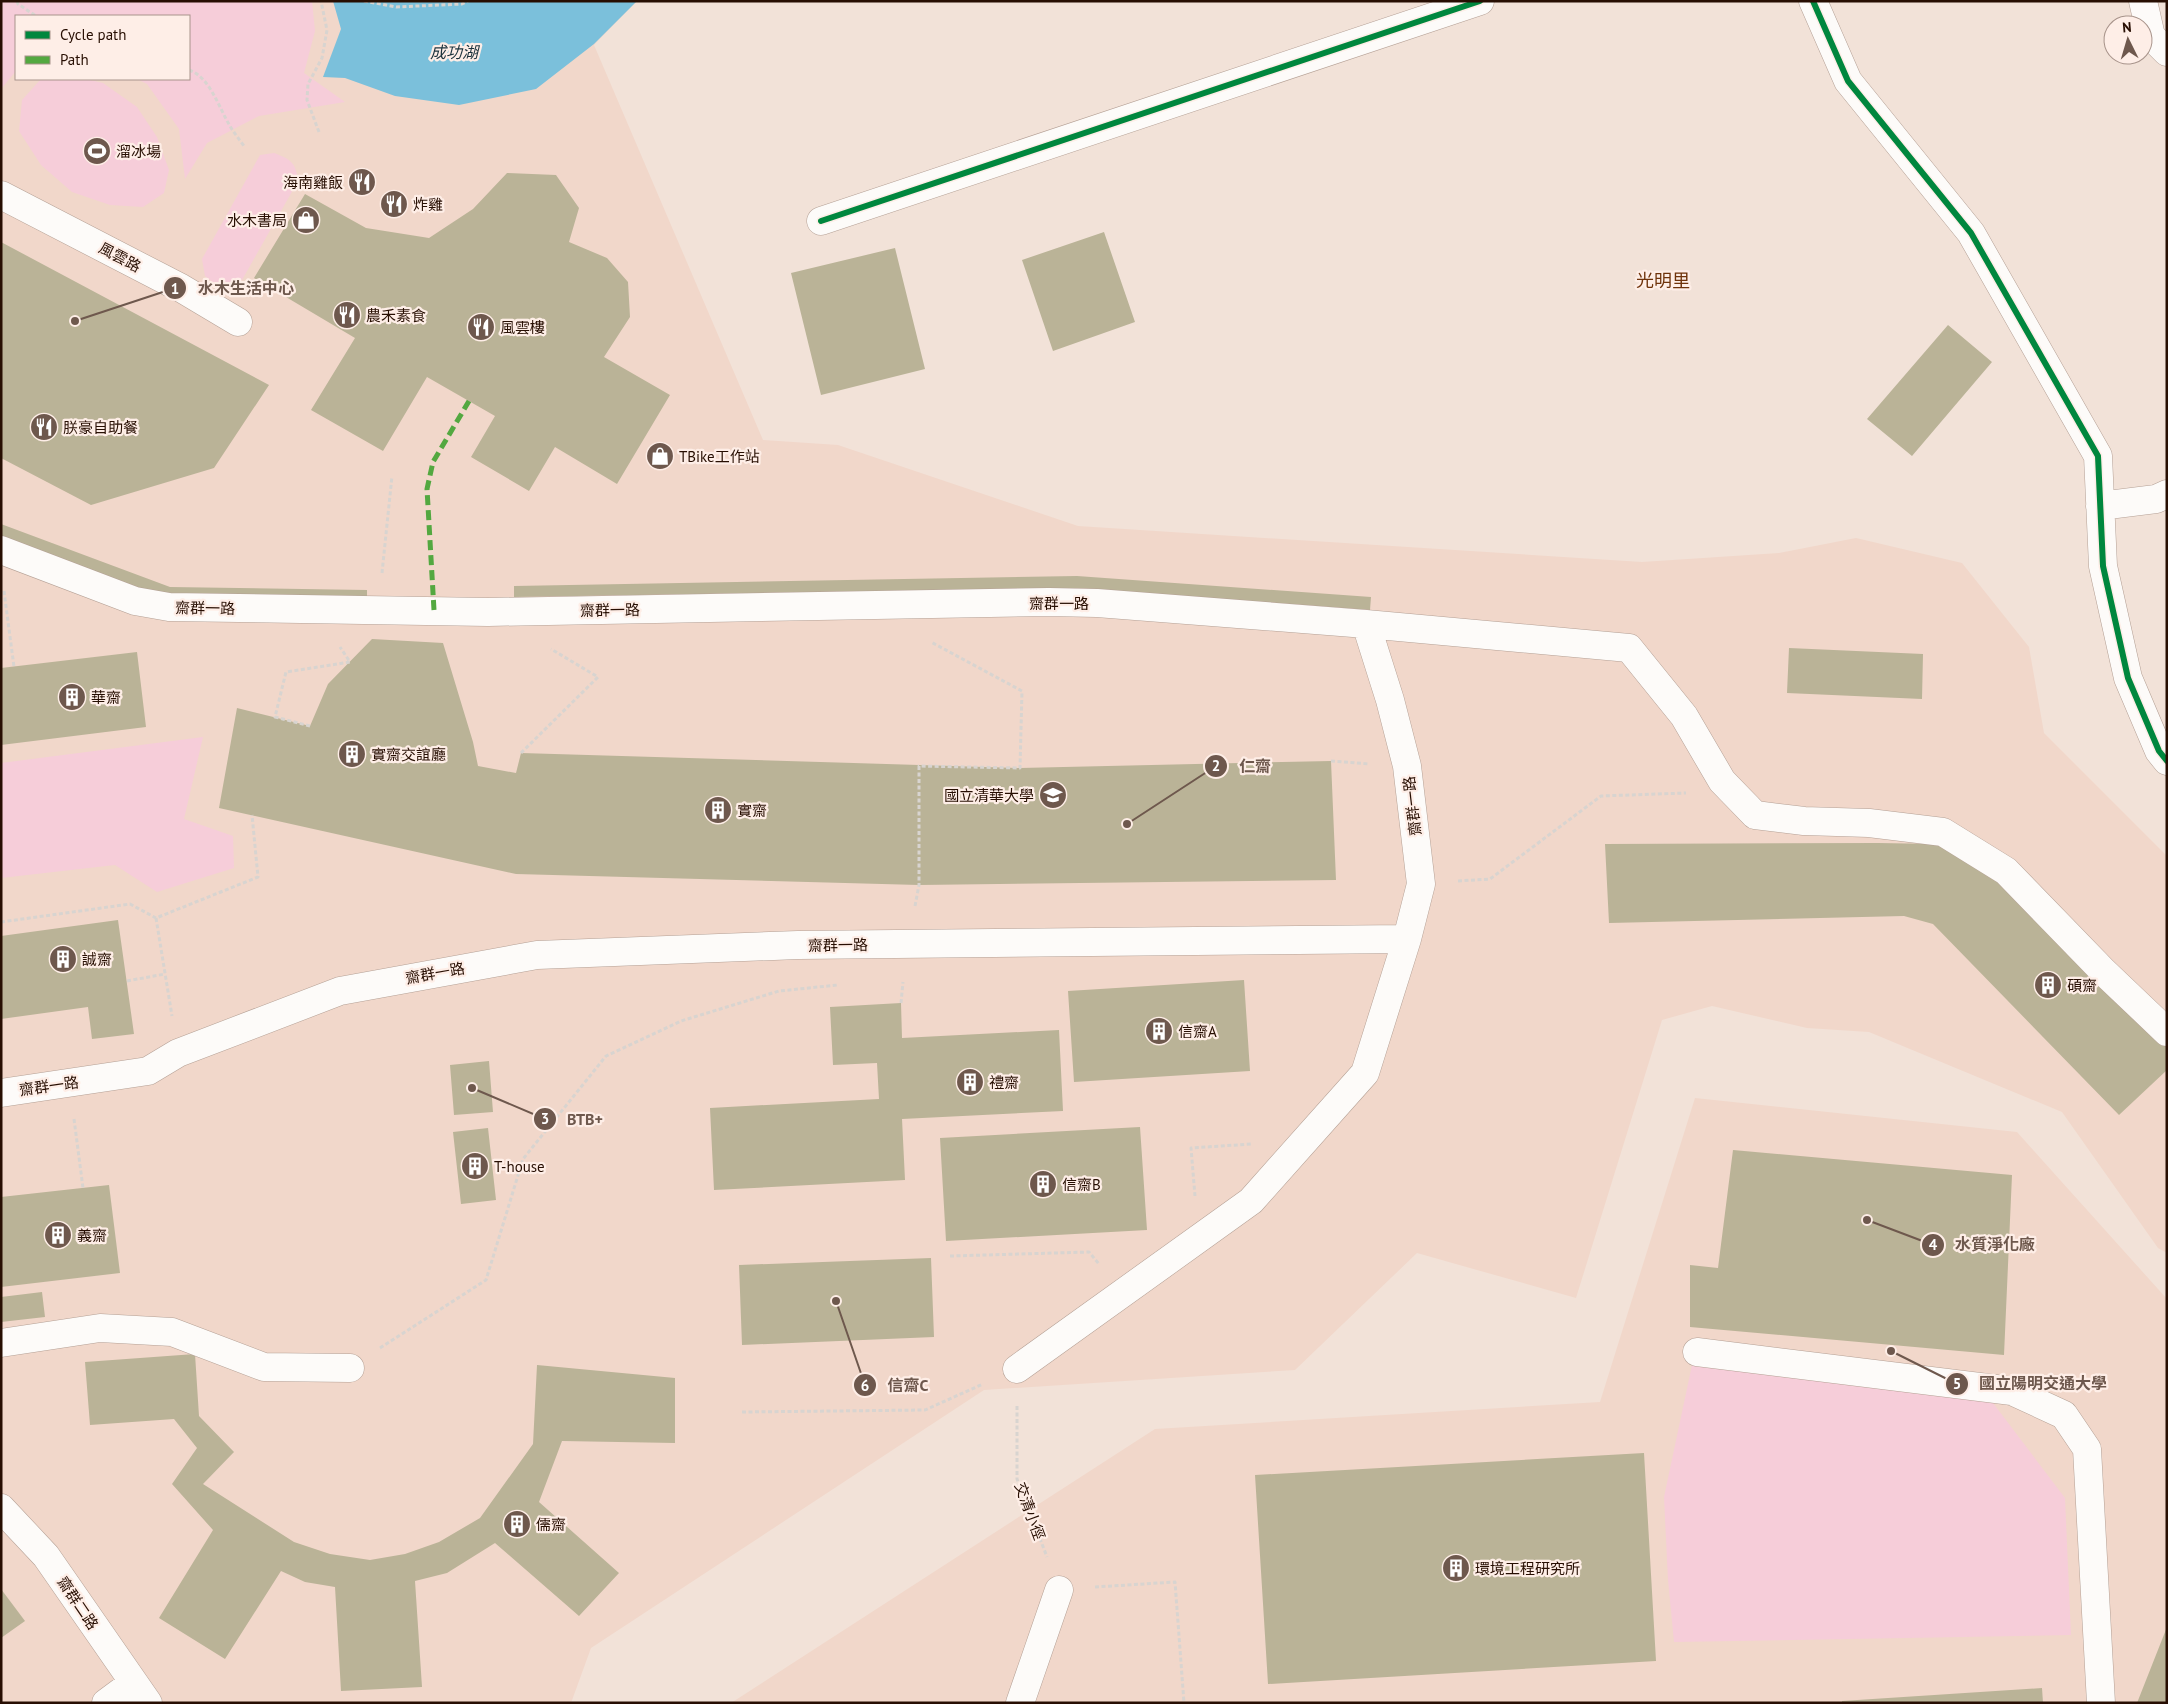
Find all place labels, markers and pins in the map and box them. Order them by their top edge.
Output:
sports icon: 溜冰場 [82,136,112,166]
place label: 溜冰場 [116,142,161,161]
restaurant icon: 海南雞飯 [347,167,377,197]
place label: 海南雞飯 [283,173,343,192]
restaurant icon: 炸雞 [379,189,409,219]
place label: 炸雞 [413,195,443,214]
shop icon: 水木書局 [291,205,321,235]
place label: 水木書局 [227,211,287,230]
callout: 水木生活中心 [163,273,304,304]
restaurant icon: 農禾素食 [332,300,362,330]
place label: 農禾素食 [366,306,426,325]
restaurant icon: 風雲樓 [466,312,496,342]
place label: 風雲樓 [500,318,545,337]
restaurant icon: 朕豪自助餐 [29,412,59,442]
place label: 朕豪自助餐 [63,418,138,437]
shop icon: TBike工作站 [645,441,675,471]
place label: TBike工作站 [679,447,760,466]
building icon: 華齋 [57,682,87,712]
place label: 華齋 [91,688,121,707]
building icon: 實齋交誼廳 [337,739,367,769]
place label: 實齋交誼廳 [371,745,446,764]
callout: 仁齋 [1204,751,1281,782]
school or university icon: 國立清華大學 [1038,780,1068,810]
place label: 國立清華大學 [944,786,1034,805]
building icon: 實齋 [703,795,733,825]
place label: 實齋 [737,801,767,820]
building icon: 誠齋 [48,944,78,974]
place label: 誠齋 [82,950,112,969]
building icon: 碩齋 [2033,970,2063,1000]
place label: 碩齋 [2067,976,2097,995]
building icon: 信齋A [1144,1016,1174,1046]
place label: 信齋A [1178,1022,1217,1041]
building icon: 禮齋 [955,1067,985,1097]
place label: 禮齋 [989,1073,1019,1092]
callout: BTB+ [532,1104,613,1135]
building icon: T-house [460,1151,490,1181]
place label: T-house [494,1157,545,1176]
building icon: 信齋B [1028,1169,1058,1199]
place label: 信齋B [1062,1175,1101,1194]
building icon: 義齋 [43,1220,73,1250]
place label: 義齋 [77,1226,107,1245]
callout: 水質淨化廠 [1920,1229,2045,1260]
callout: 國立陽明交通大學 [1944,1368,2117,1399]
callout: 信齋C [852,1370,938,1401]
building icon: 儒齋 [502,1509,532,1539]
place label: 儒齋 [536,1515,566,1534]
building icon: 環境工程研究所 [1441,1553,1471,1583]
place label: 環境工程研究所 [1475,1559,1580,1578]

